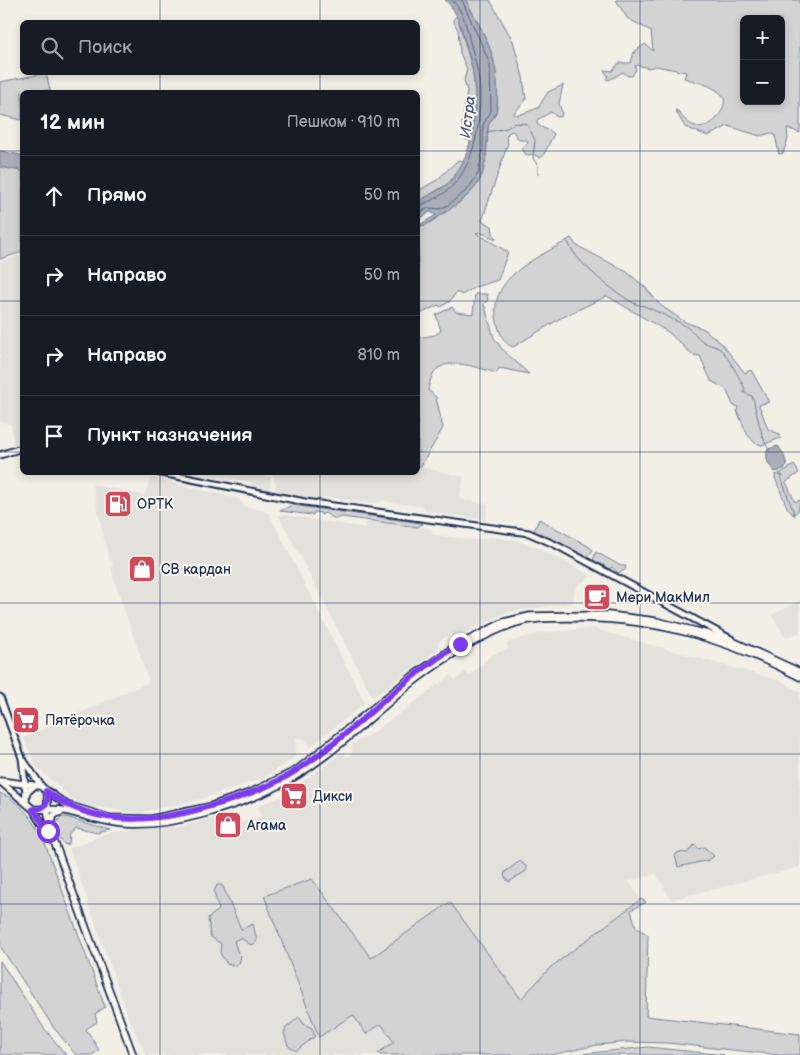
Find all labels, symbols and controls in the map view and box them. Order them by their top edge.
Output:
map controls [740,15,785,105]
button: + [740,15,785,60]
search box [20,20,420,75]
icon: search [38,34,66,62]
text: Поиск [78,36,132,59]
button: − [740,60,785,105]
water label: Истра [456,95,480,139]
text: 12 мин [40,110,105,135]
text: Пешком · 910 m [287,113,400,132]
icon: ahead [40,182,68,210]
text: Прямо [87,184,147,207]
text: 50 m [364,186,400,205]
icon: right [40,262,68,290]
text: Направо [87,264,167,287]
text: 50 m [364,266,400,285]
icon: right [40,342,68,370]
text: Направо [87,344,167,367]
text: 810 m [358,346,400,365]
icon: arrive [40,422,68,450]
text: Пункт назначения [87,424,252,447]
fuel station icon: ОРТК [103,489,133,519]
place label: ОРТК [137,496,174,513]
shop icon: СВ кардан [127,554,157,584]
place label: СВ кардан [161,561,231,578]
cafe icon: Мери МакМил [582,582,612,612]
place label: Мери МакМил [616,589,710,606]
route end [449,633,472,656]
supermarket icon: Пятёрочка [11,705,41,735]
place label: Пятёрочка [45,712,116,729]
supermarket icon: Дикси [279,781,309,811]
place label: Дикси [313,788,353,805]
shop icon: Агама [213,810,243,840]
place label: Агама [246,817,287,834]
route start [37,820,60,843]

